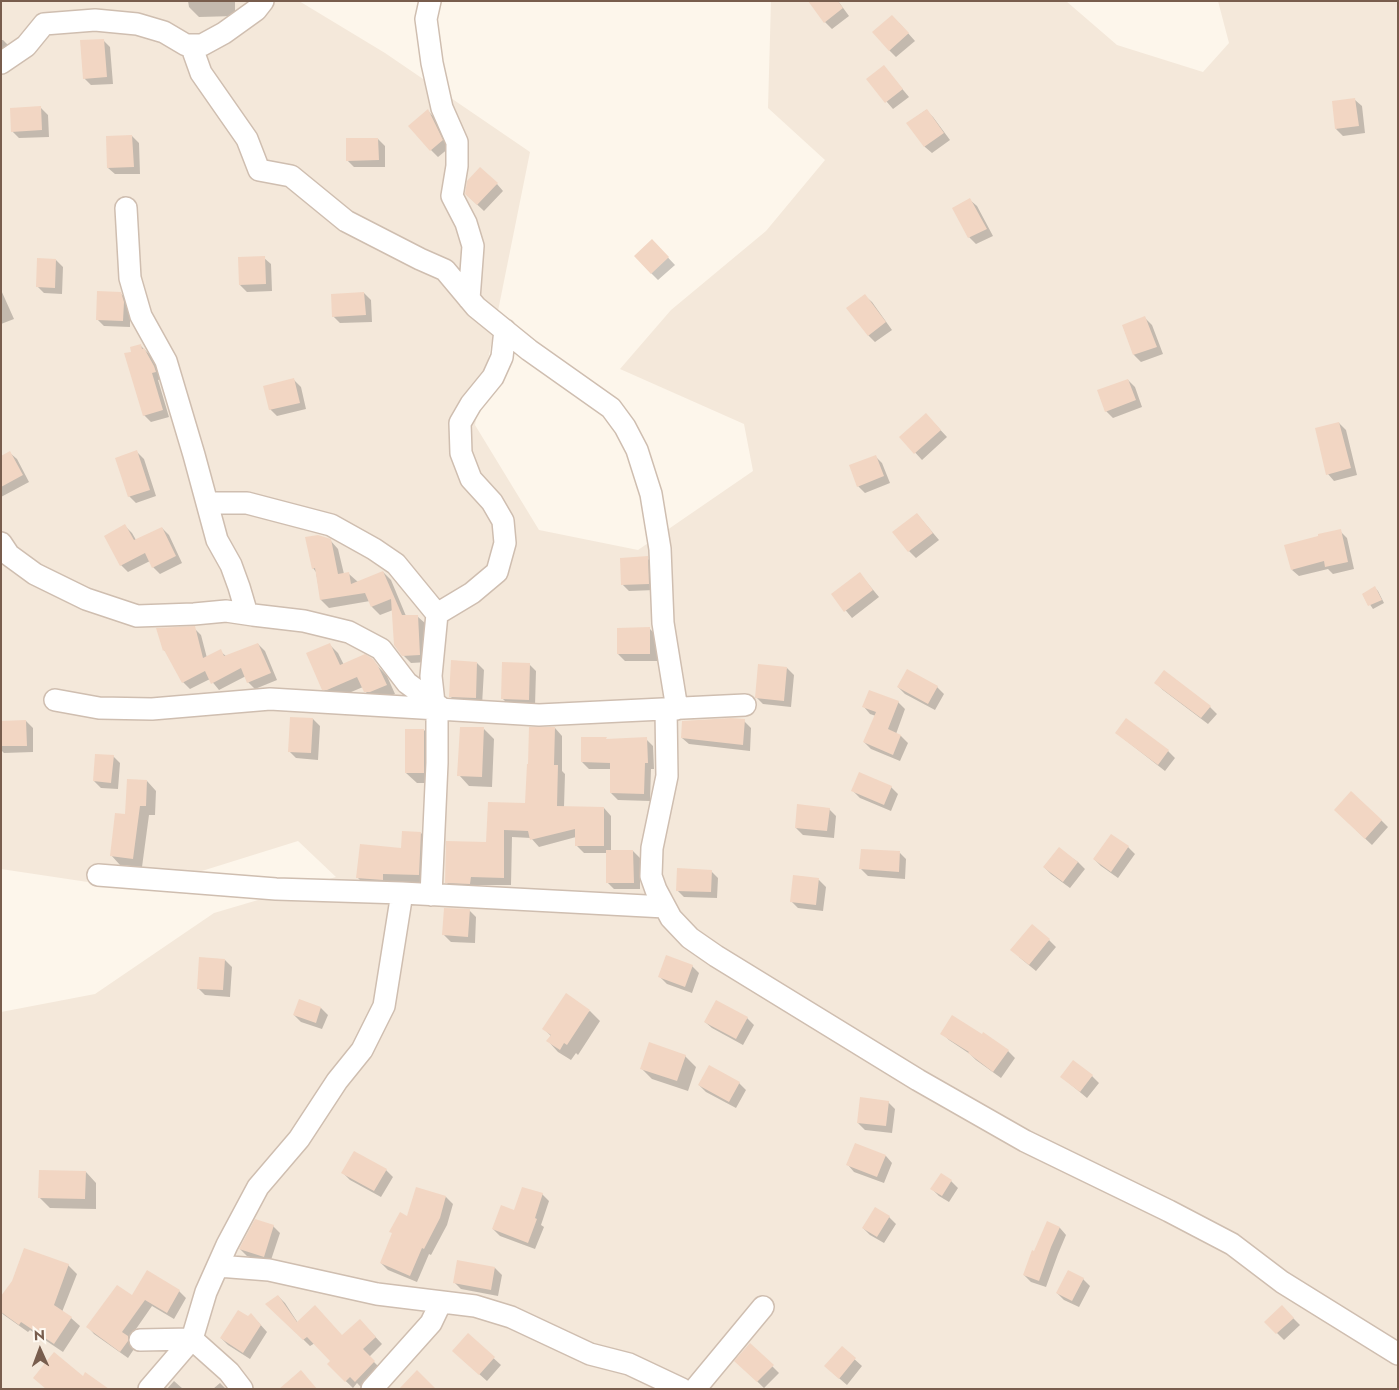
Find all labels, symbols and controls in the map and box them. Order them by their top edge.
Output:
north arrow [15,1325,65,1375]
text: N [34,1325,45,1345]

